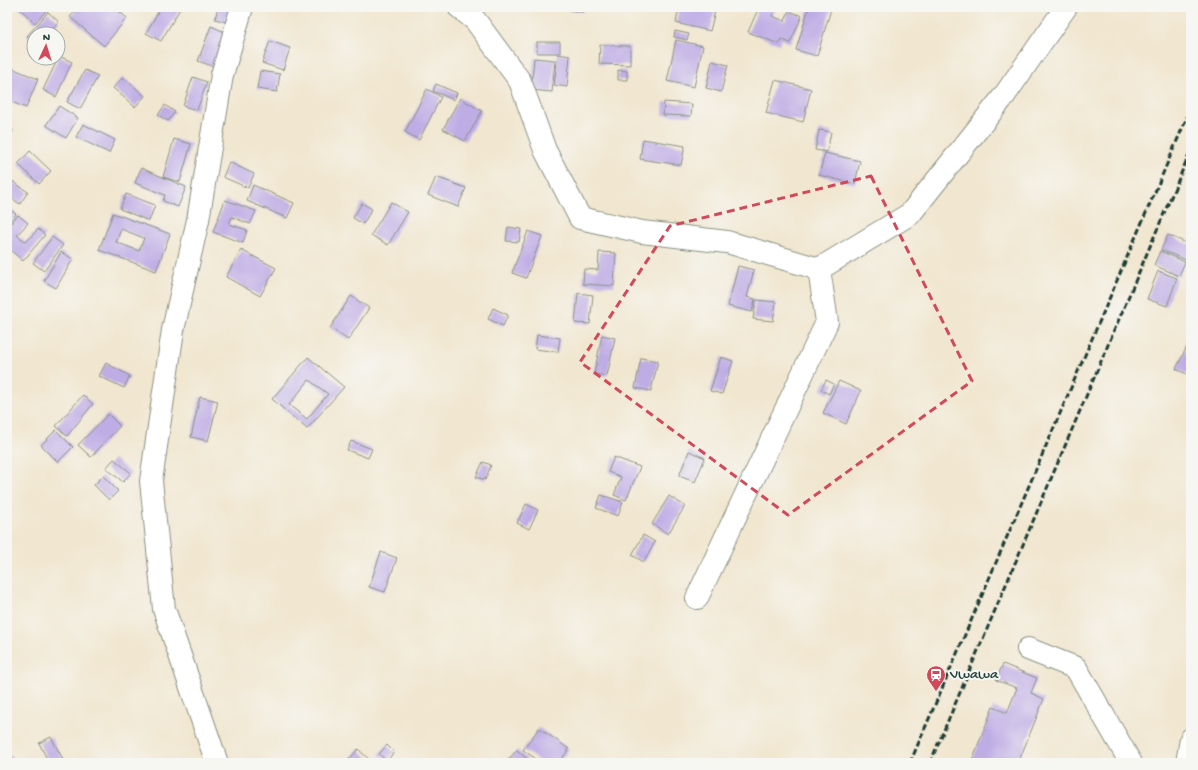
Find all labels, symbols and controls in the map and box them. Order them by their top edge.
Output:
north arrow [26,26,66,66]
text: N [43,32,51,44]
station icon: Vwawa [925,664,947,692]
place label: Vwawa [949,666,999,684]

